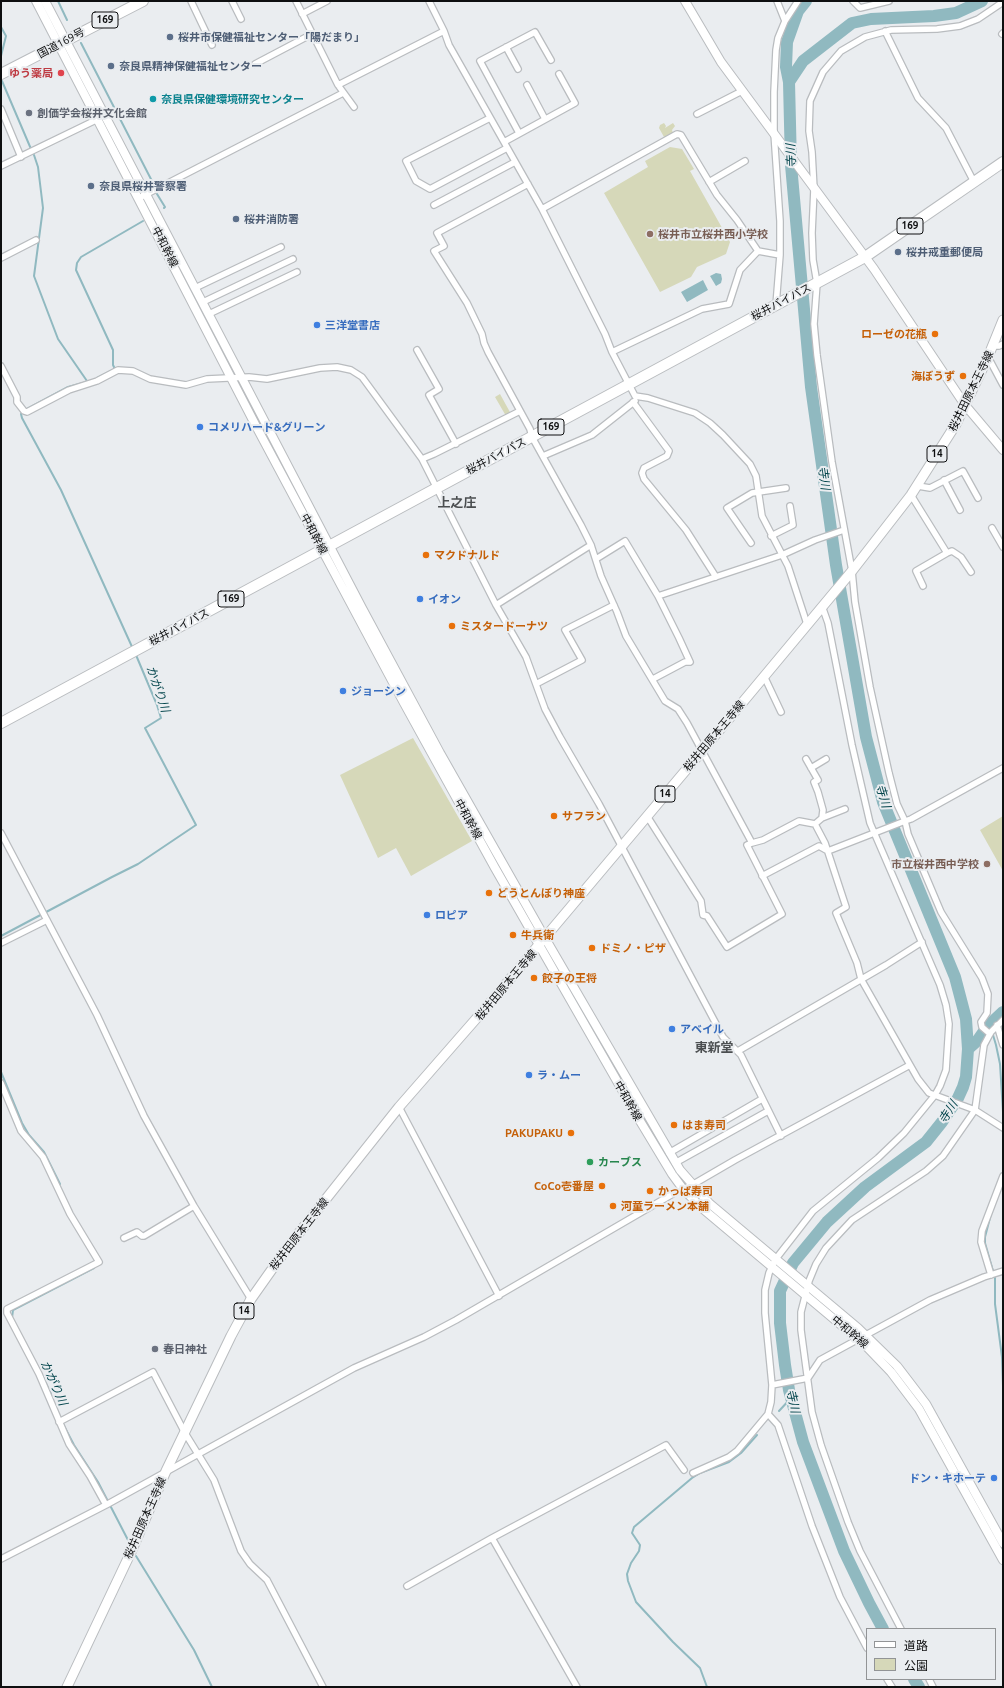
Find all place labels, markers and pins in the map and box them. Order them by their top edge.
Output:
place label: 桜井市保健福祉センター「陽だまり」 [178,30,365,44]
marker: 桜井市保健福祉センター「陽だまり」 [165,32,175,42]
place label: 奈良県精神保健福祉センター [119,59,262,73]
marker: 奈良県精神保健福祉センター [106,61,116,71]
place label: ゆう薬局 [9,66,53,80]
marker: ゆう薬局 [56,68,66,78]
place label: 奈良県保健環境研究センター [161,92,304,106]
marker: 奈良県保健環境研究センター [148,94,158,104]
place label: 創価学会桜井文化会館 [37,106,147,120]
marker: 創価学会桜井文化会館 [24,108,34,118]
place label: 奈良県桜井警察署 [99,179,187,193]
marker: 奈良県桜井警察署 [86,181,96,191]
place label: 桜井消防署 [244,212,299,226]
marker: 桜井消防署 [231,214,241,224]
place label: 桜井市立桜井西小学校 [658,227,768,241]
marker: 桜井市立桜井西小学校 [645,229,655,239]
place label: 桜井戒重郵便局 [906,245,983,259]
marker: 桜井戒重郵便局 [893,247,903,257]
place label: 三洋堂書店 [325,318,380,332]
marker: 三洋堂書店 [312,320,322,330]
place label: ローゼの花瓶 [861,327,927,341]
marker: ローゼの花瓶 [930,329,940,339]
place label: 海ぼうず [911,369,955,383]
marker: 海ぼうず [958,371,968,381]
place label: コメリハード&グリーン [208,420,326,434]
marker: コメリハード&グリーン [195,422,205,432]
place label: マクドナルド [434,548,500,562]
marker: マクドナルド [421,550,431,560]
place label: イオン [428,592,461,606]
marker: イオン [415,594,425,604]
place label: ミスタードーナツ [460,619,548,633]
marker: ミスタードーナツ [447,621,457,631]
place label: ジョーシン [351,684,406,698]
marker: ジョーシン [338,686,348,696]
place label: サフラン [562,809,606,823]
marker: サフラン [549,811,559,821]
place label: 市立桜井西中学校 [891,857,979,871]
marker: 市立桜井西中学校 [982,859,992,869]
place label: どうとんぼり神座 [497,886,585,900]
marker: どうとんぼり神座 [484,888,494,898]
place label: ロピア [435,908,468,922]
marker: ロピア [422,910,432,920]
place label: 牛兵衛 [521,928,554,942]
marker: 牛兵衛 [508,930,518,940]
place label: ドミノ・ピザ [600,941,666,955]
marker: ドミノ・ピザ [587,943,597,953]
place label: 餃子の王将 [542,971,597,985]
marker: 餃子の王将 [529,973,539,983]
place label: アベイル [680,1022,724,1036]
marker: アベイル [667,1024,677,1034]
place label: ラ・ムー [537,1068,581,1082]
marker: ラ・ムー [524,1070,534,1080]
place label: はま寿司 [682,1118,726,1132]
marker: はま寿司 [669,1120,679,1130]
place label: PAKUPAKU [505,1126,563,1140]
marker: PAKUPAKU [566,1128,576,1138]
place label: カーブス [598,1155,642,1169]
marker: カーブス [585,1157,595,1167]
place label: CoCo壱番屋 [534,1179,594,1193]
marker: CoCo壱番屋 [597,1181,607,1191]
place label: かっぱ寿司 [658,1184,713,1198]
marker: かっぱ寿司 [645,1186,655,1196]
place label: 河童ラーメン本舗 [621,1199,709,1213]
marker: 河童ラーメン本舗 [608,1201,618,1211]
place label: 春日神社 [163,1342,207,1356]
marker: 春日神社 [150,1344,160,1354]
place label: ドン・キホーテ [909,1471,986,1485]
marker: ドン・キホーテ [989,1473,999,1483]

